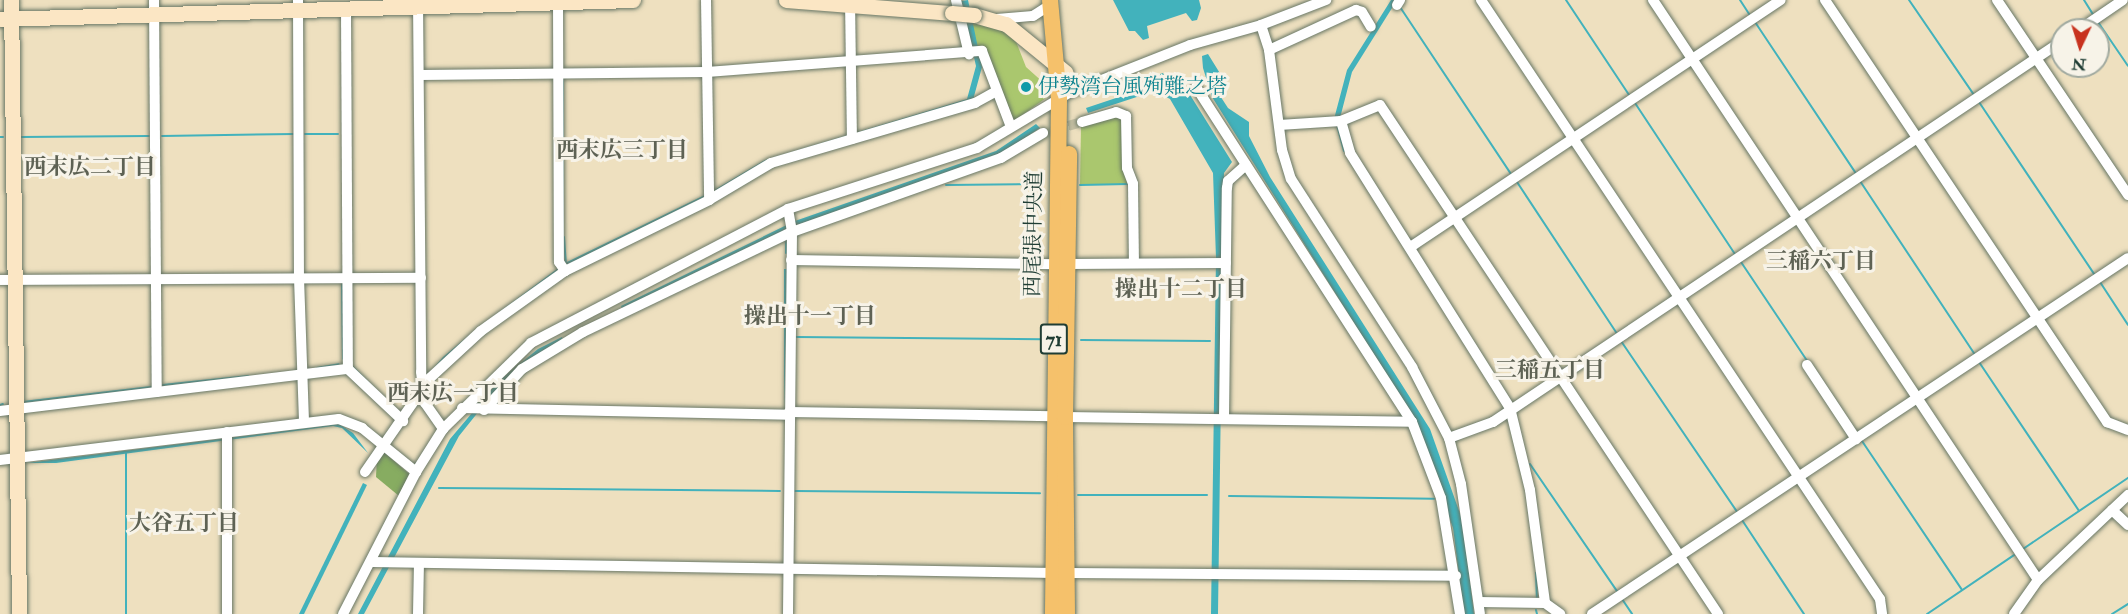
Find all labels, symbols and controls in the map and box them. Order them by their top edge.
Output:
north arrow [2050,18,2110,78]
text: N [2071,53,2087,74]
place label: 伊勢湾台風殉難之塔 [1038,74,1227,100]
marker: 伊勢湾台風殉難之塔 [1019,80,1033,94]
district label: 西末広三丁目 [556,138,688,164]
district label: 西末広二丁目 [24,155,156,181]
street label: 西尾張中央道 [1020,171,1048,297]
district label: 三稲六丁目 [1766,249,1876,275]
district label: 操出十二丁目 [1115,277,1247,303]
district label: 操出十一丁目 [744,304,876,330]
road number: 71 [1039,322,1069,356]
district label: 三稲五丁目 [1495,358,1605,384]
district label: 西末広一丁目 [387,381,519,407]
district label: 大谷五丁目 [129,511,239,537]

